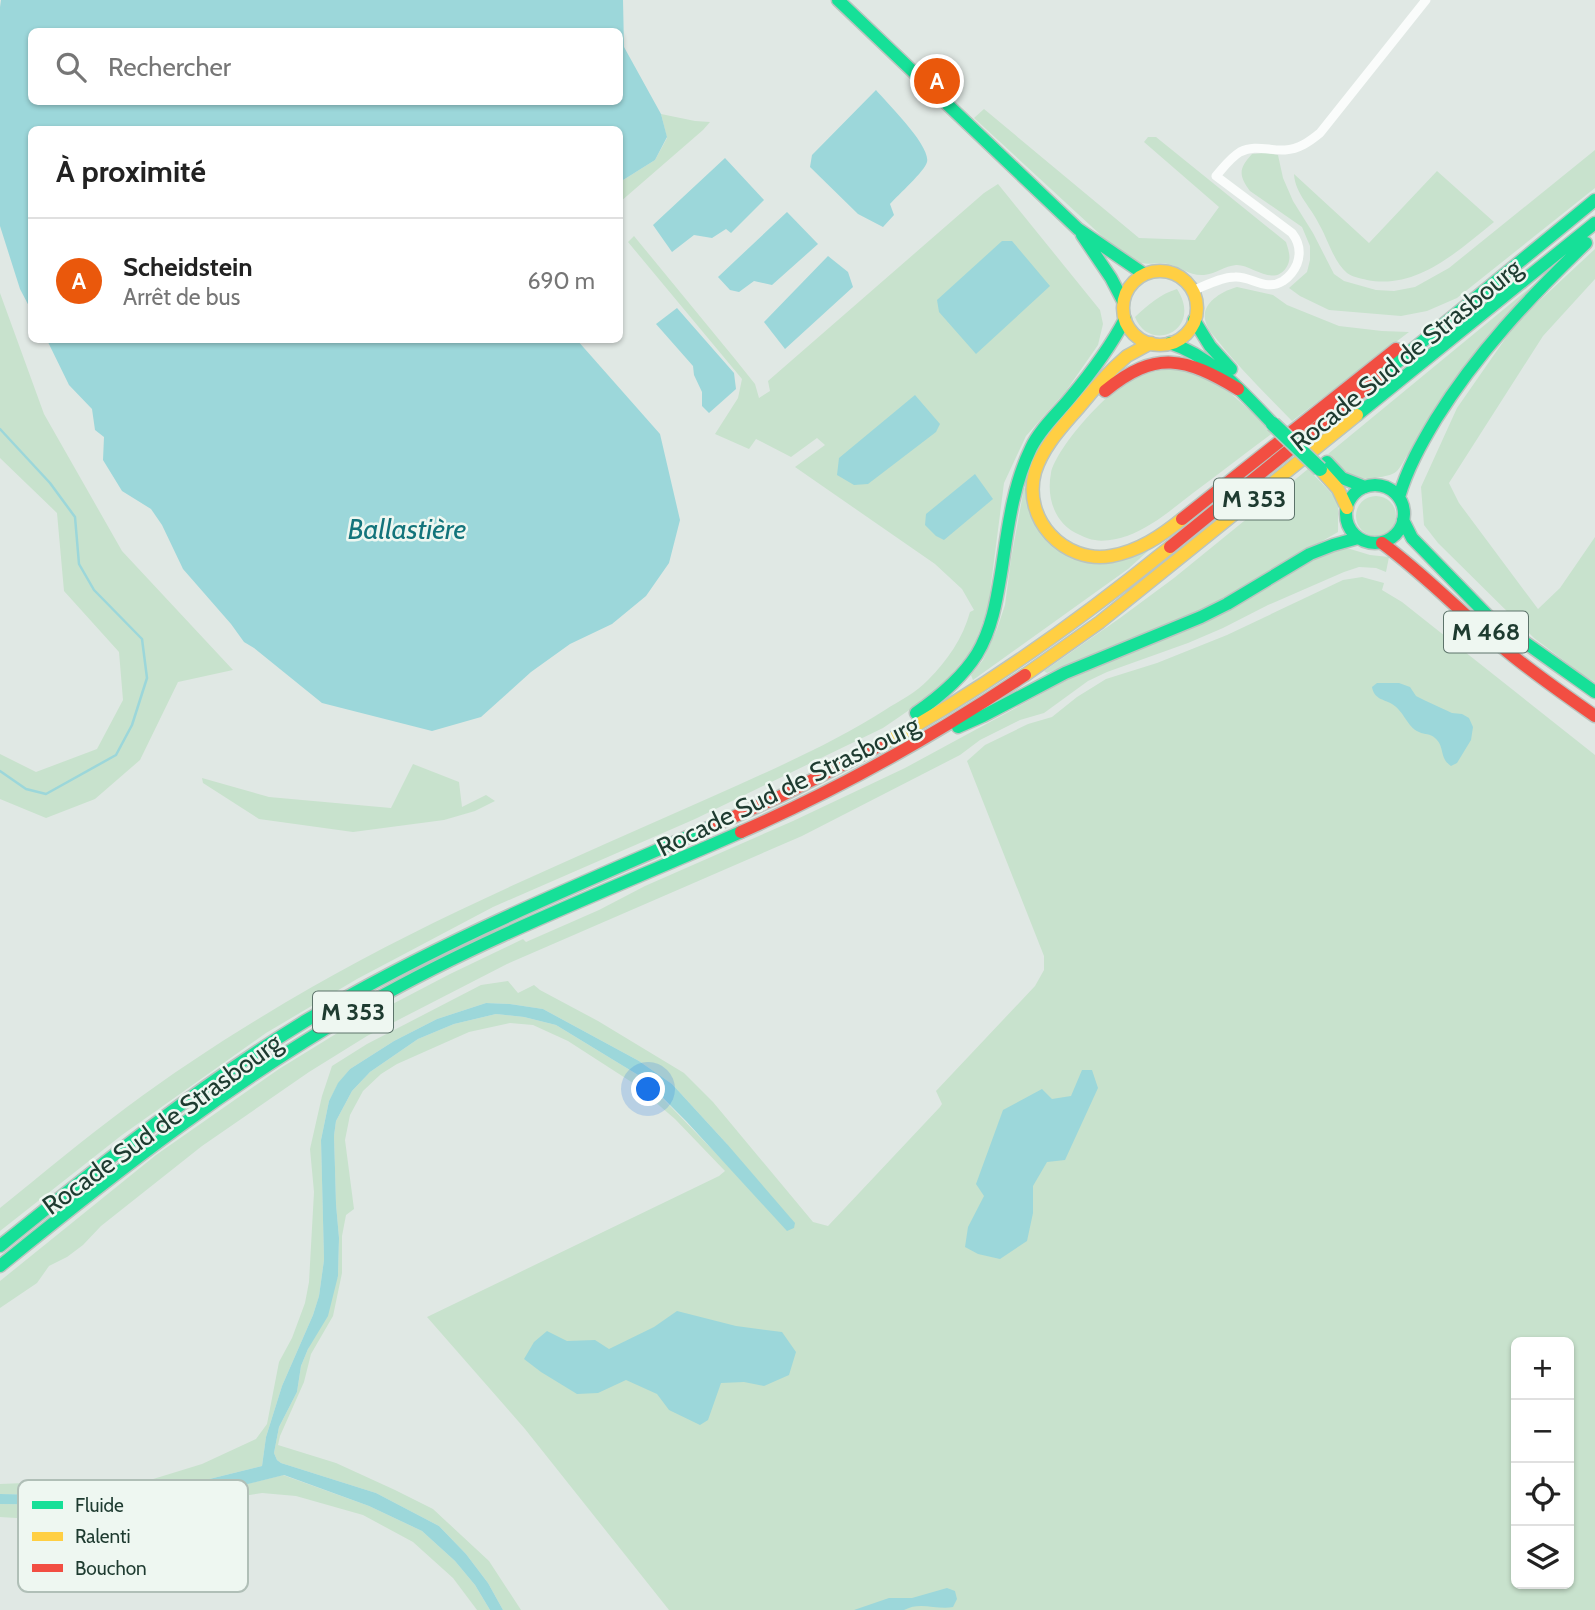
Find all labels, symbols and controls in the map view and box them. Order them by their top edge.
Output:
search box [28,28,623,105]
icon: search [52,48,90,86]
text: Rechercher [108,51,231,83]
pin: A [914,55,960,107]
text: À proximité [56,153,206,190]
text: Scheidstein [123,251,253,283]
street label: Rocade Sud de Strasbourg [1284,251,1529,458]
text: A [72,267,86,295]
text: 690 m [527,267,595,295]
text: Arrêt de bus [123,283,240,311]
road number: M 353 [1214,478,1294,520]
water label: Ballastière [348,512,466,546]
road number: M 468 [1444,612,1528,652]
street label: Rocade Sud de Strasbourg [652,708,925,864]
road number: M 353 [313,992,393,1032]
street label: Rocade Sud de Strasbourg [36,1026,289,1222]
your location [631,1072,665,1106]
map controls [1511,1337,1574,1589]
button: + [1511,1337,1574,1400]
button: − [1511,1400,1574,1463]
button: locate [1511,1463,1574,1526]
legend [18,1480,248,1592]
text: Fluide [75,1494,124,1517]
text: Ralenti [75,1525,131,1548]
button: layers [1511,1526,1574,1589]
text: Bouchon [75,1557,147,1580]

